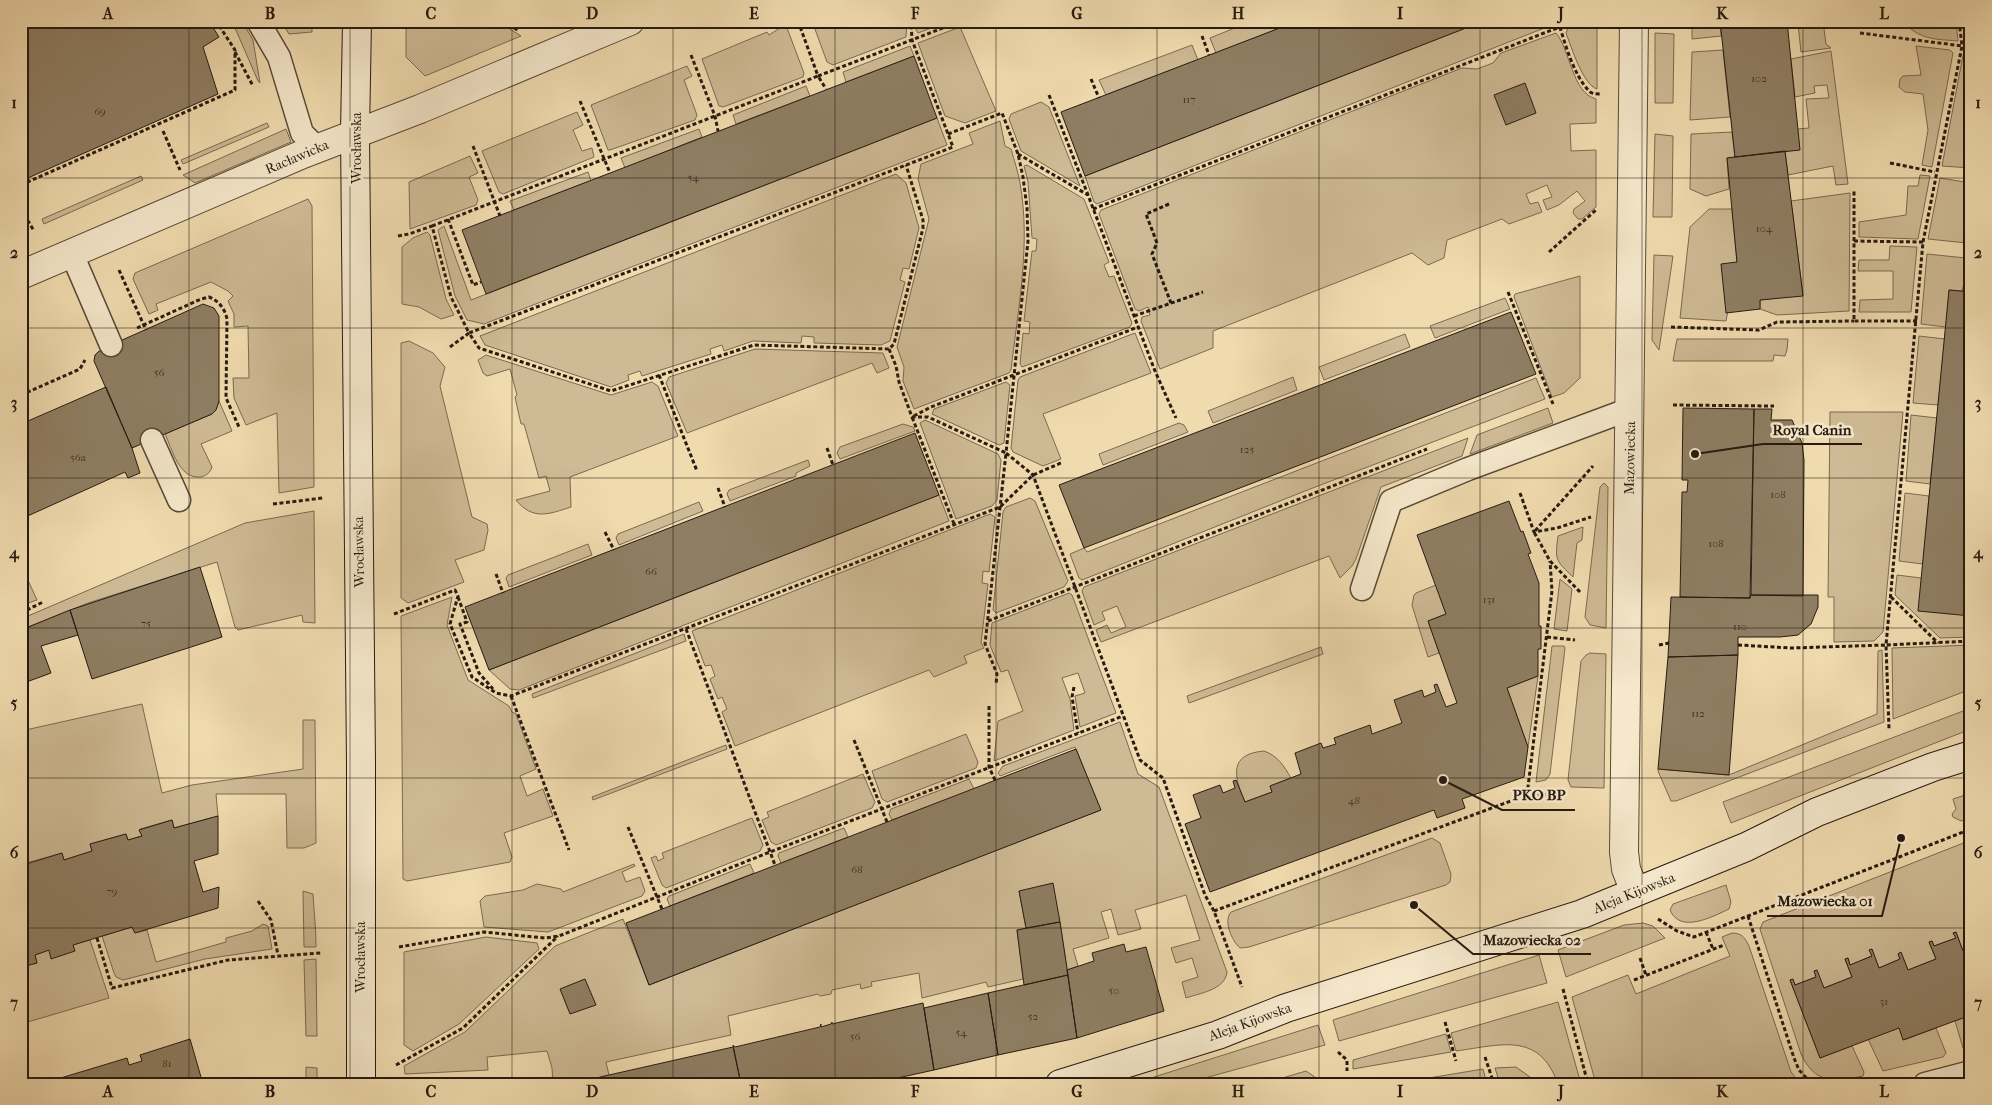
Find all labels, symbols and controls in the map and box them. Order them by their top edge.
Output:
text: A [102,4,114,23]
text: B [265,4,275,23]
text: C [426,4,437,23]
text: D [586,4,598,23]
text: E [749,4,759,23]
text: F [910,4,920,23]
text: G [1071,4,1083,23]
text: H [1232,4,1245,23]
text: I [1397,4,1404,23]
text: J [1556,4,1564,24]
text: K [1716,4,1729,23]
text: L [1879,4,1889,23]
house number: 102 [1751,72,1767,85]
text: 1 [11,93,17,112]
house number: 117 [1182,93,1196,106]
text: 1 [1975,93,1981,112]
house number: 69 [94,105,106,118]
street label: Wrocławska [348,112,365,185]
street label: Racławicka [263,136,332,178]
house number: 54 [687,171,699,184]
house number: 104 [1756,222,1773,235]
text: 2 [10,243,18,262]
text: 2 [1974,243,1982,262]
house number: 56 [154,366,164,379]
text: 3 [11,393,17,413]
text: 3 [1975,393,1981,413]
callout: Royal Canin [1763,414,1862,444]
street label: Mazowiecka [1621,421,1639,495]
text: Royal Canin [1773,421,1852,439]
house number: 125 [1240,443,1254,456]
house number: 56a [70,451,87,464]
house number: 108 [1770,488,1786,501]
street label: Wrocławska [350,516,368,589]
house number: 108 [1708,537,1724,550]
text: 4 [8,543,20,563]
text: 4 [1972,543,1984,563]
house number: 66 [645,565,657,578]
house number: 131 [1483,593,1495,606]
house number: 75 [141,617,151,630]
house number: 110 [1733,620,1747,633]
text: 5 [11,693,18,712]
text: 5 [1975,693,1982,712]
house number: 112 [1691,707,1705,720]
callout: PKO BP [1502,780,1575,810]
text: PKO BP [1512,786,1566,804]
house number: 48 [1348,794,1360,807]
text: 6 [10,843,19,862]
text: 6 [1974,843,1983,862]
house number: 68 [851,863,863,876]
street label: Aleja Kijowska [1590,869,1678,917]
house number: 79 [106,885,118,898]
callout: Mazowiecka 01 [1767,886,1882,916]
text: Mazowiecka 01 [1776,892,1873,910]
street label: Wrocławska [352,921,369,994]
callout: Mazowiecka 02 [1473,924,1591,954]
text: Mazowiecka 02 [1482,931,1581,949]
house number: 50 [1109,984,1119,997]
text: 7 [9,993,18,1012]
text: 7 [1973,993,1982,1012]
house number: 31 [1880,995,1888,1008]
street label: Aleja Kijowska [1205,999,1294,1045]
house number: 52 [1028,1010,1039,1023]
house number: 54 [955,1026,967,1039]
house number: 56 [850,1030,860,1043]
house number: 81 [162,1057,172,1070]
text: A [102,1082,114,1101]
text: B [265,1082,275,1101]
text: C [426,1082,437,1101]
text: D [586,1082,598,1101]
text: E [749,1082,759,1101]
text: F [910,1082,920,1101]
text: G [1071,1082,1083,1101]
text: H [1232,1082,1245,1101]
text: I [1397,1082,1404,1101]
text: J [1556,1082,1564,1102]
text: K [1716,1082,1729,1101]
text: L [1879,1082,1889,1101]

